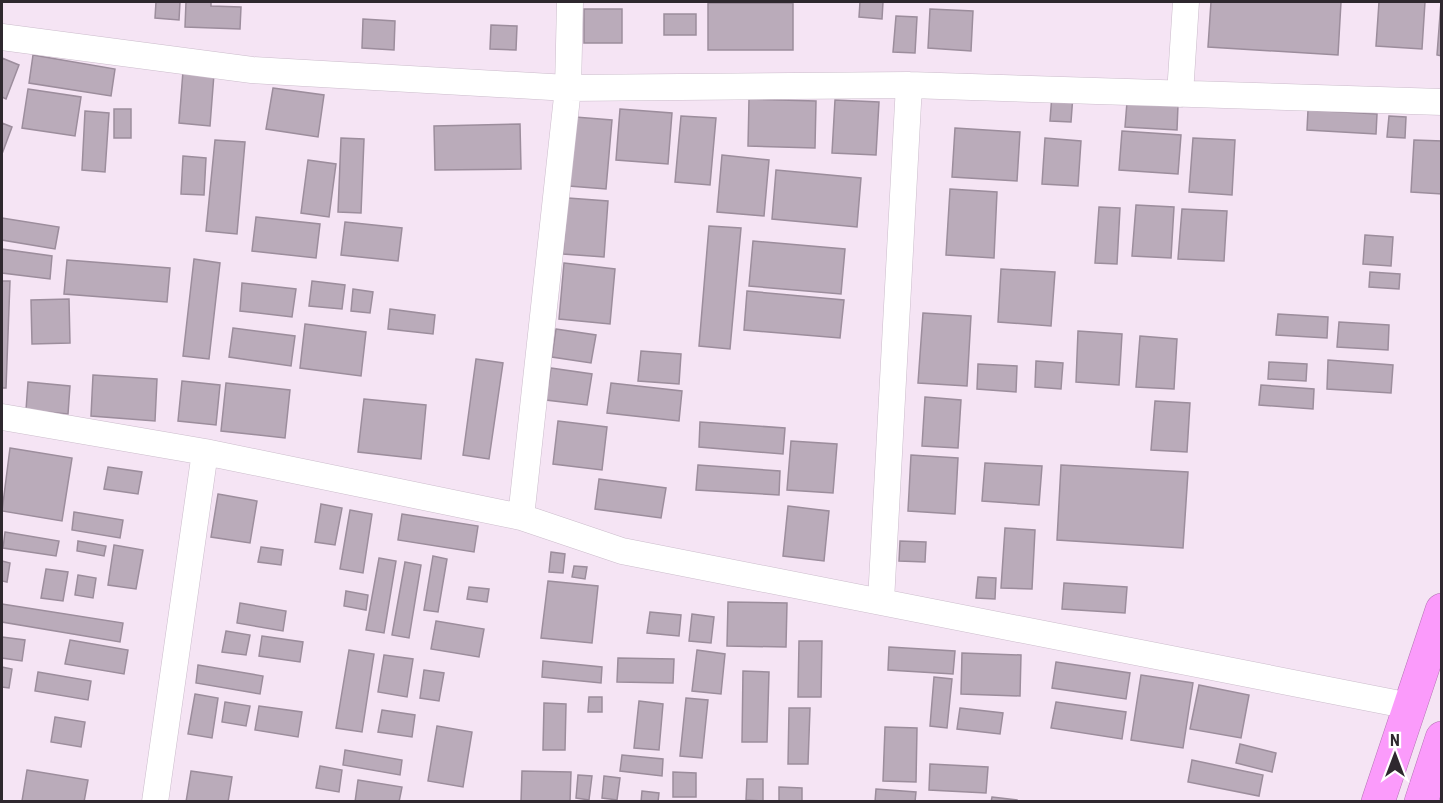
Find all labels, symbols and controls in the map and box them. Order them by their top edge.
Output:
north arrow [1365,725,1425,785]
text: N [1390,731,1400,750]

